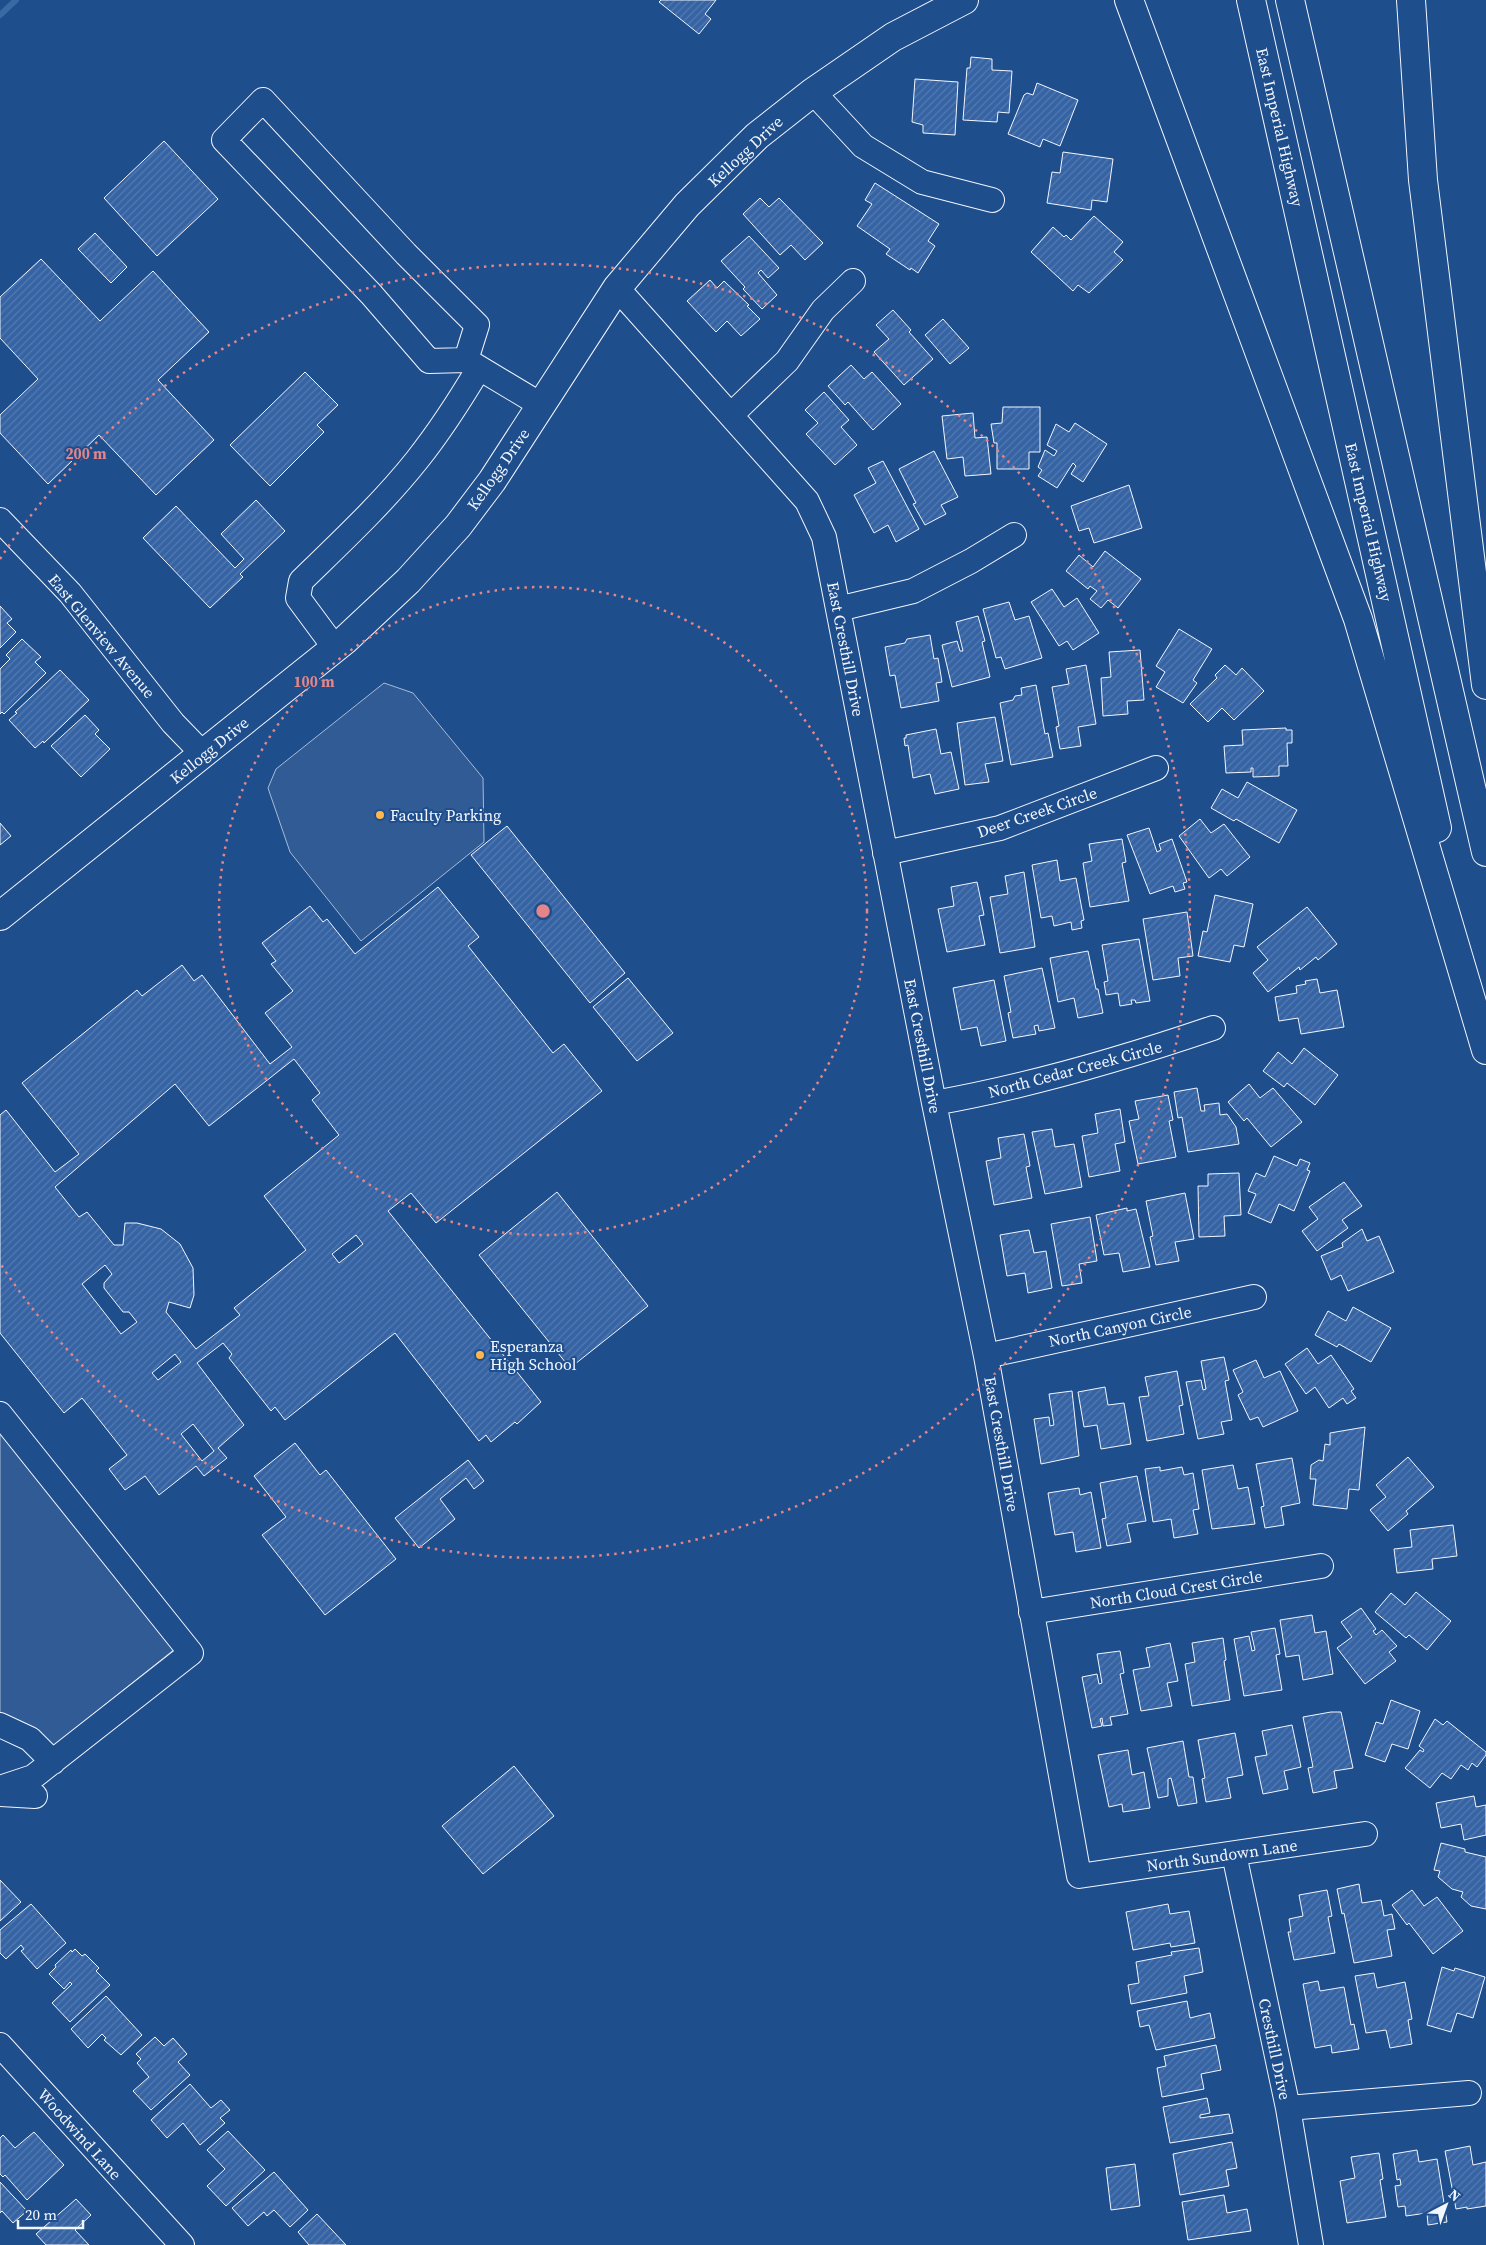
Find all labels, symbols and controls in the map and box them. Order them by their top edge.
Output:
street label: East Imperial Highway [1251,45,1309,209]
street label: Kellogg Drive [703,110,787,192]
street label: Kellogg Drive [462,424,534,514]
street label: East Imperial Highway [1340,440,1398,604]
text: 200 m [65,443,107,464]
street label: East Glenview Avenue [43,569,161,703]
street label: East Cresthill Drive [822,580,870,718]
text: 100 m [293,671,335,692]
street label: Kellogg Drive [165,711,253,789]
street label: Deer Creek Circle [974,781,1100,843]
place label: Faculty Parking [390,804,501,826]
marker: Faculty Parking [374,809,386,821]
centre of rings [534,902,552,920]
street label: East Cresthill Drive [899,977,947,1115]
street label: North Cedar Creek Circle [986,1035,1164,1103]
street label: North Canyon Circle [1047,1300,1193,1352]
place label: Esperanza High School [490,1335,577,1375]
marker: Esperanza High School [474,1349,486,1361]
street label: East Cresthill Drive [979,1375,1025,1513]
street label: North Cloud Crest Circle [1088,1565,1264,1613]
street label: North Sundown Lane [1145,1834,1299,1876]
street label: Cresthill Drive [1254,1996,1296,2102]
street label: Woodwind Lane [33,2084,127,2184]
north arrow [1421,2180,1471,2230]
text: N [1444,2184,1465,2206]
scale bar [18,2198,82,2230]
text: 20 m [25,2204,57,2225]

